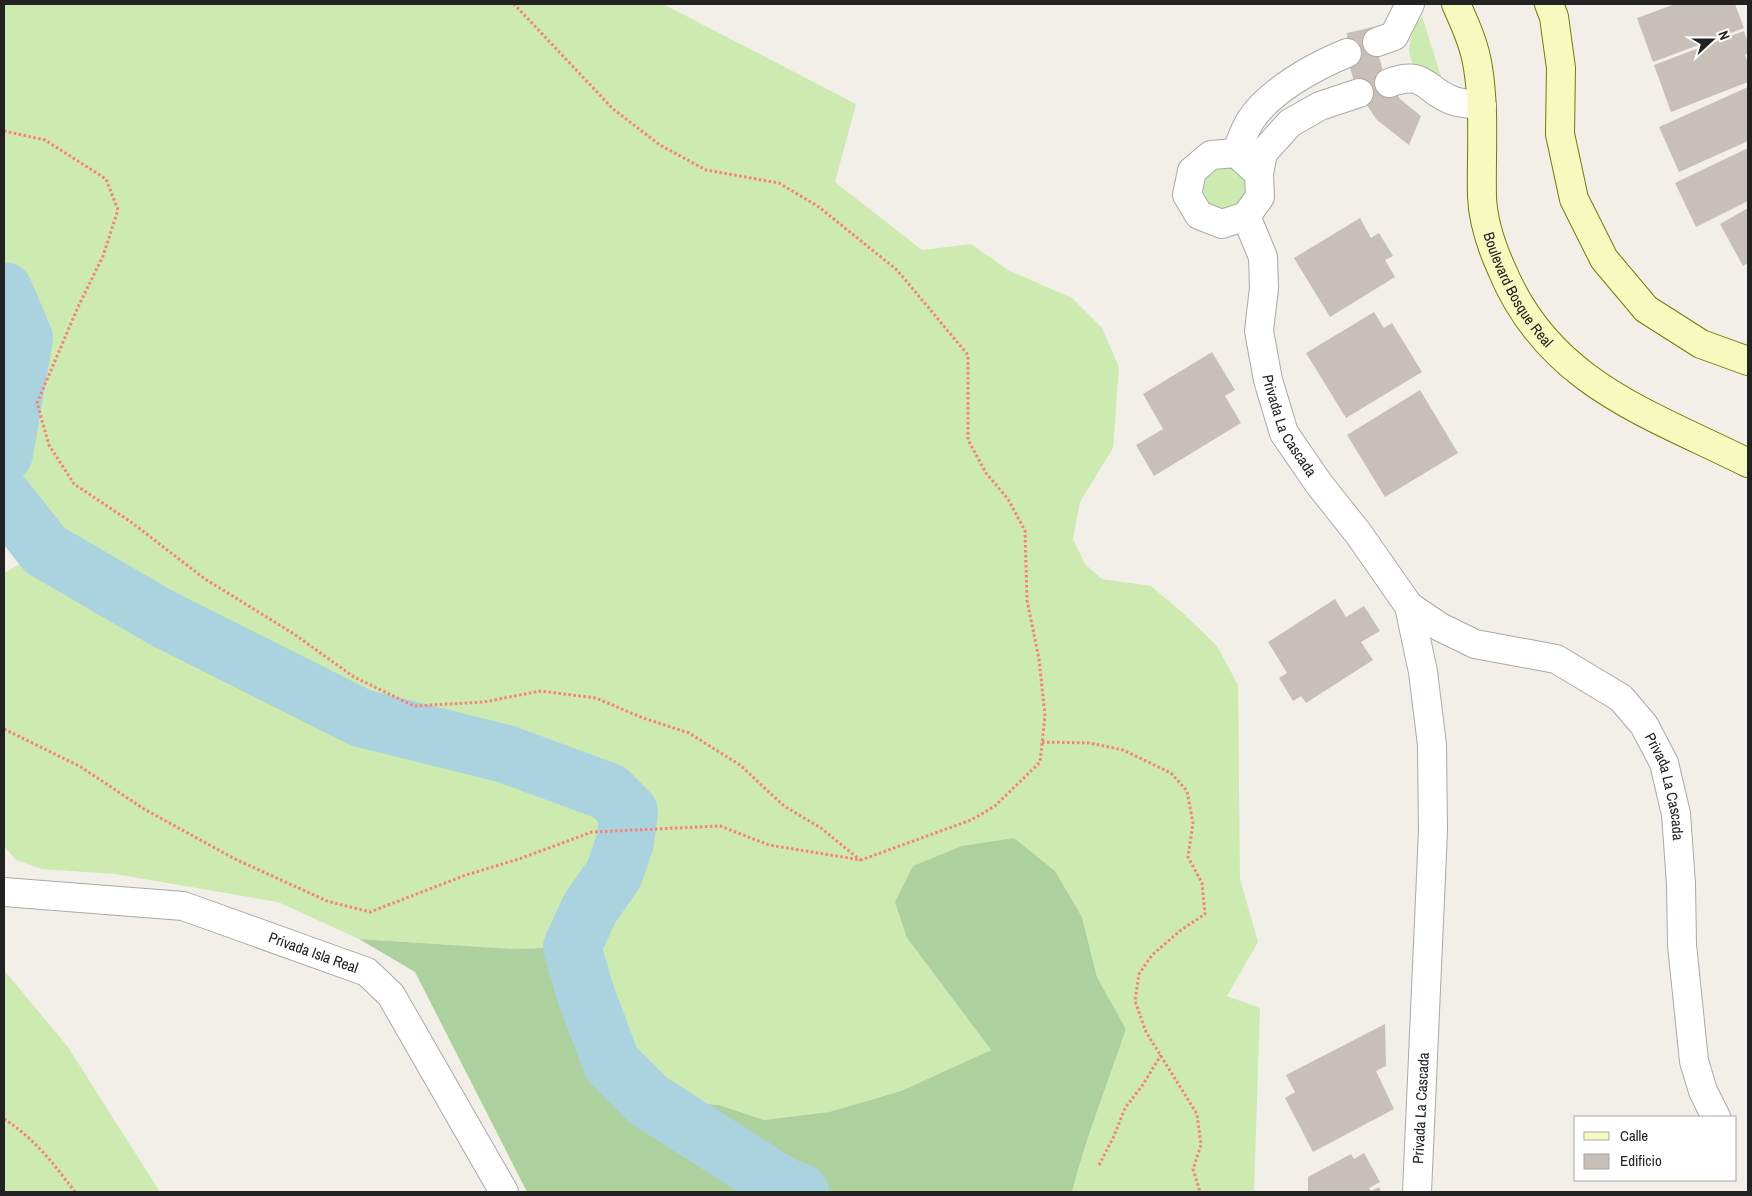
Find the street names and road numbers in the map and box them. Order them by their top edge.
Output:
street label: Boulevard Bosque Real [1479,229,1558,352]
street label: Privada La Cascada [1257,373,1322,481]
street label: Privada La Cascada [1640,729,1689,841]
street label: Privada Isla Real [266,927,361,978]
street label: Privada La Cascada [1407,1052,1434,1164]

